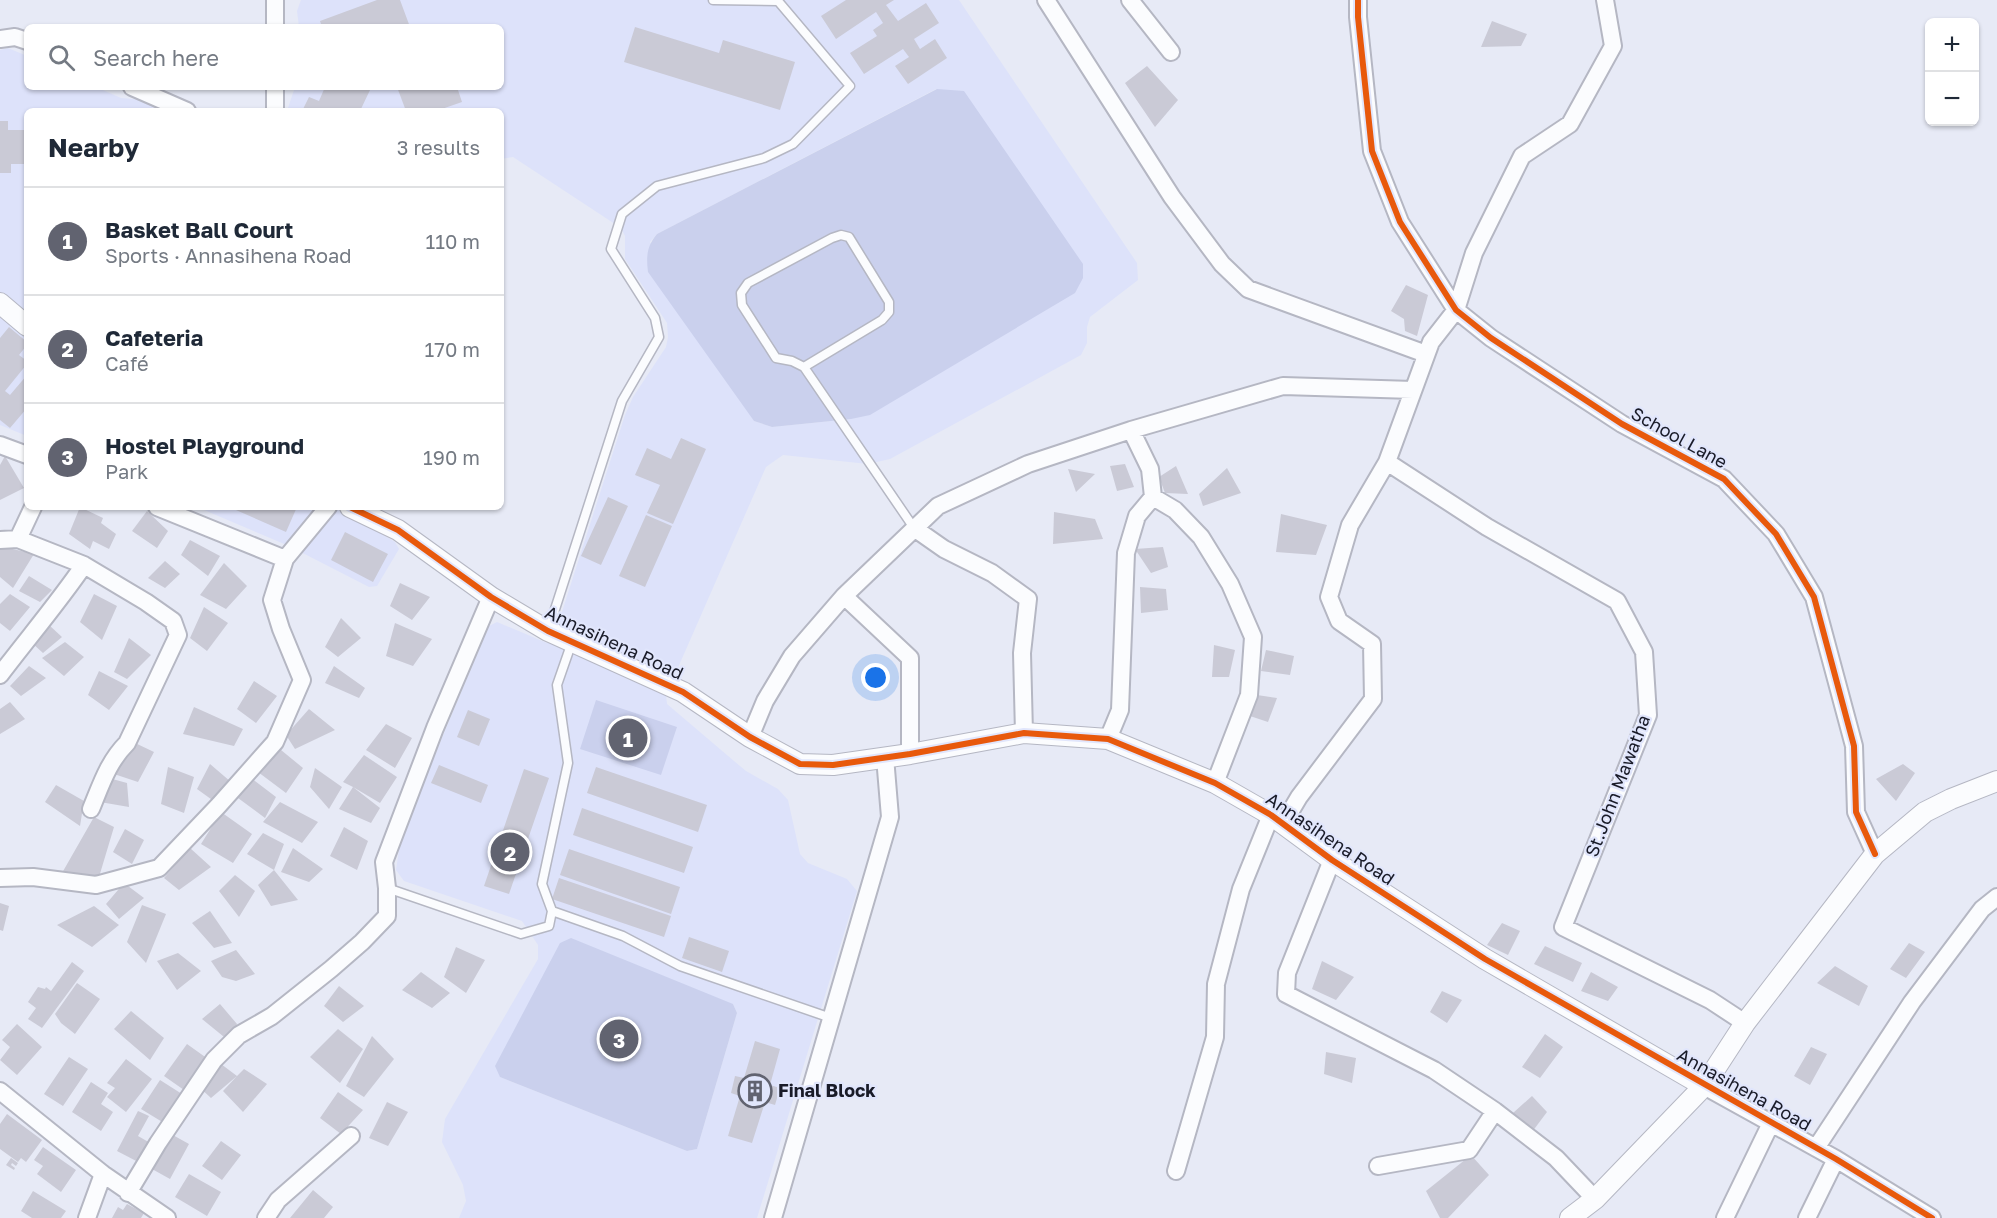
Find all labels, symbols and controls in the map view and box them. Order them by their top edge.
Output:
map controls [1925,18,1979,126]
button: + [1925,18,1979,72]
search box [24,24,504,90]
icon: search [45,41,78,74]
text: Search here [93,44,219,71]
button: − [1925,72,1979,126]
text: Nearby [48,132,139,163]
text: 3 results [397,135,480,159]
text: Basket Ball Court [105,216,293,243]
text: 1 [62,229,73,253]
text: 110 m [426,229,480,253]
text: Sports · Annasihena Road [105,243,352,267]
text: Cafeteria [105,324,203,351]
text: 2 [61,337,74,361]
text: 170 m [425,337,480,361]
text: Café [105,351,149,375]
street label: School Lane [1628,402,1731,473]
text: Hostel Playground [105,432,304,459]
text: 3 [61,445,74,469]
text: 190 m [423,445,480,469]
text: Park [105,459,148,483]
street label: Annasihena Road [542,600,687,684]
your location [861,663,890,692]
street label: St.John Mawatha [1580,712,1654,860]
pin: 1 [608,716,648,760]
street label: Annasihena Road [1262,787,1399,889]
pin: 2 [490,830,530,874]
pin: 3 [600,1016,638,1062]
street label: Annasihena Road [1674,1043,1815,1135]
building icon: Final Block [737,1073,773,1109]
place label: Final Block [778,1079,876,1101]

